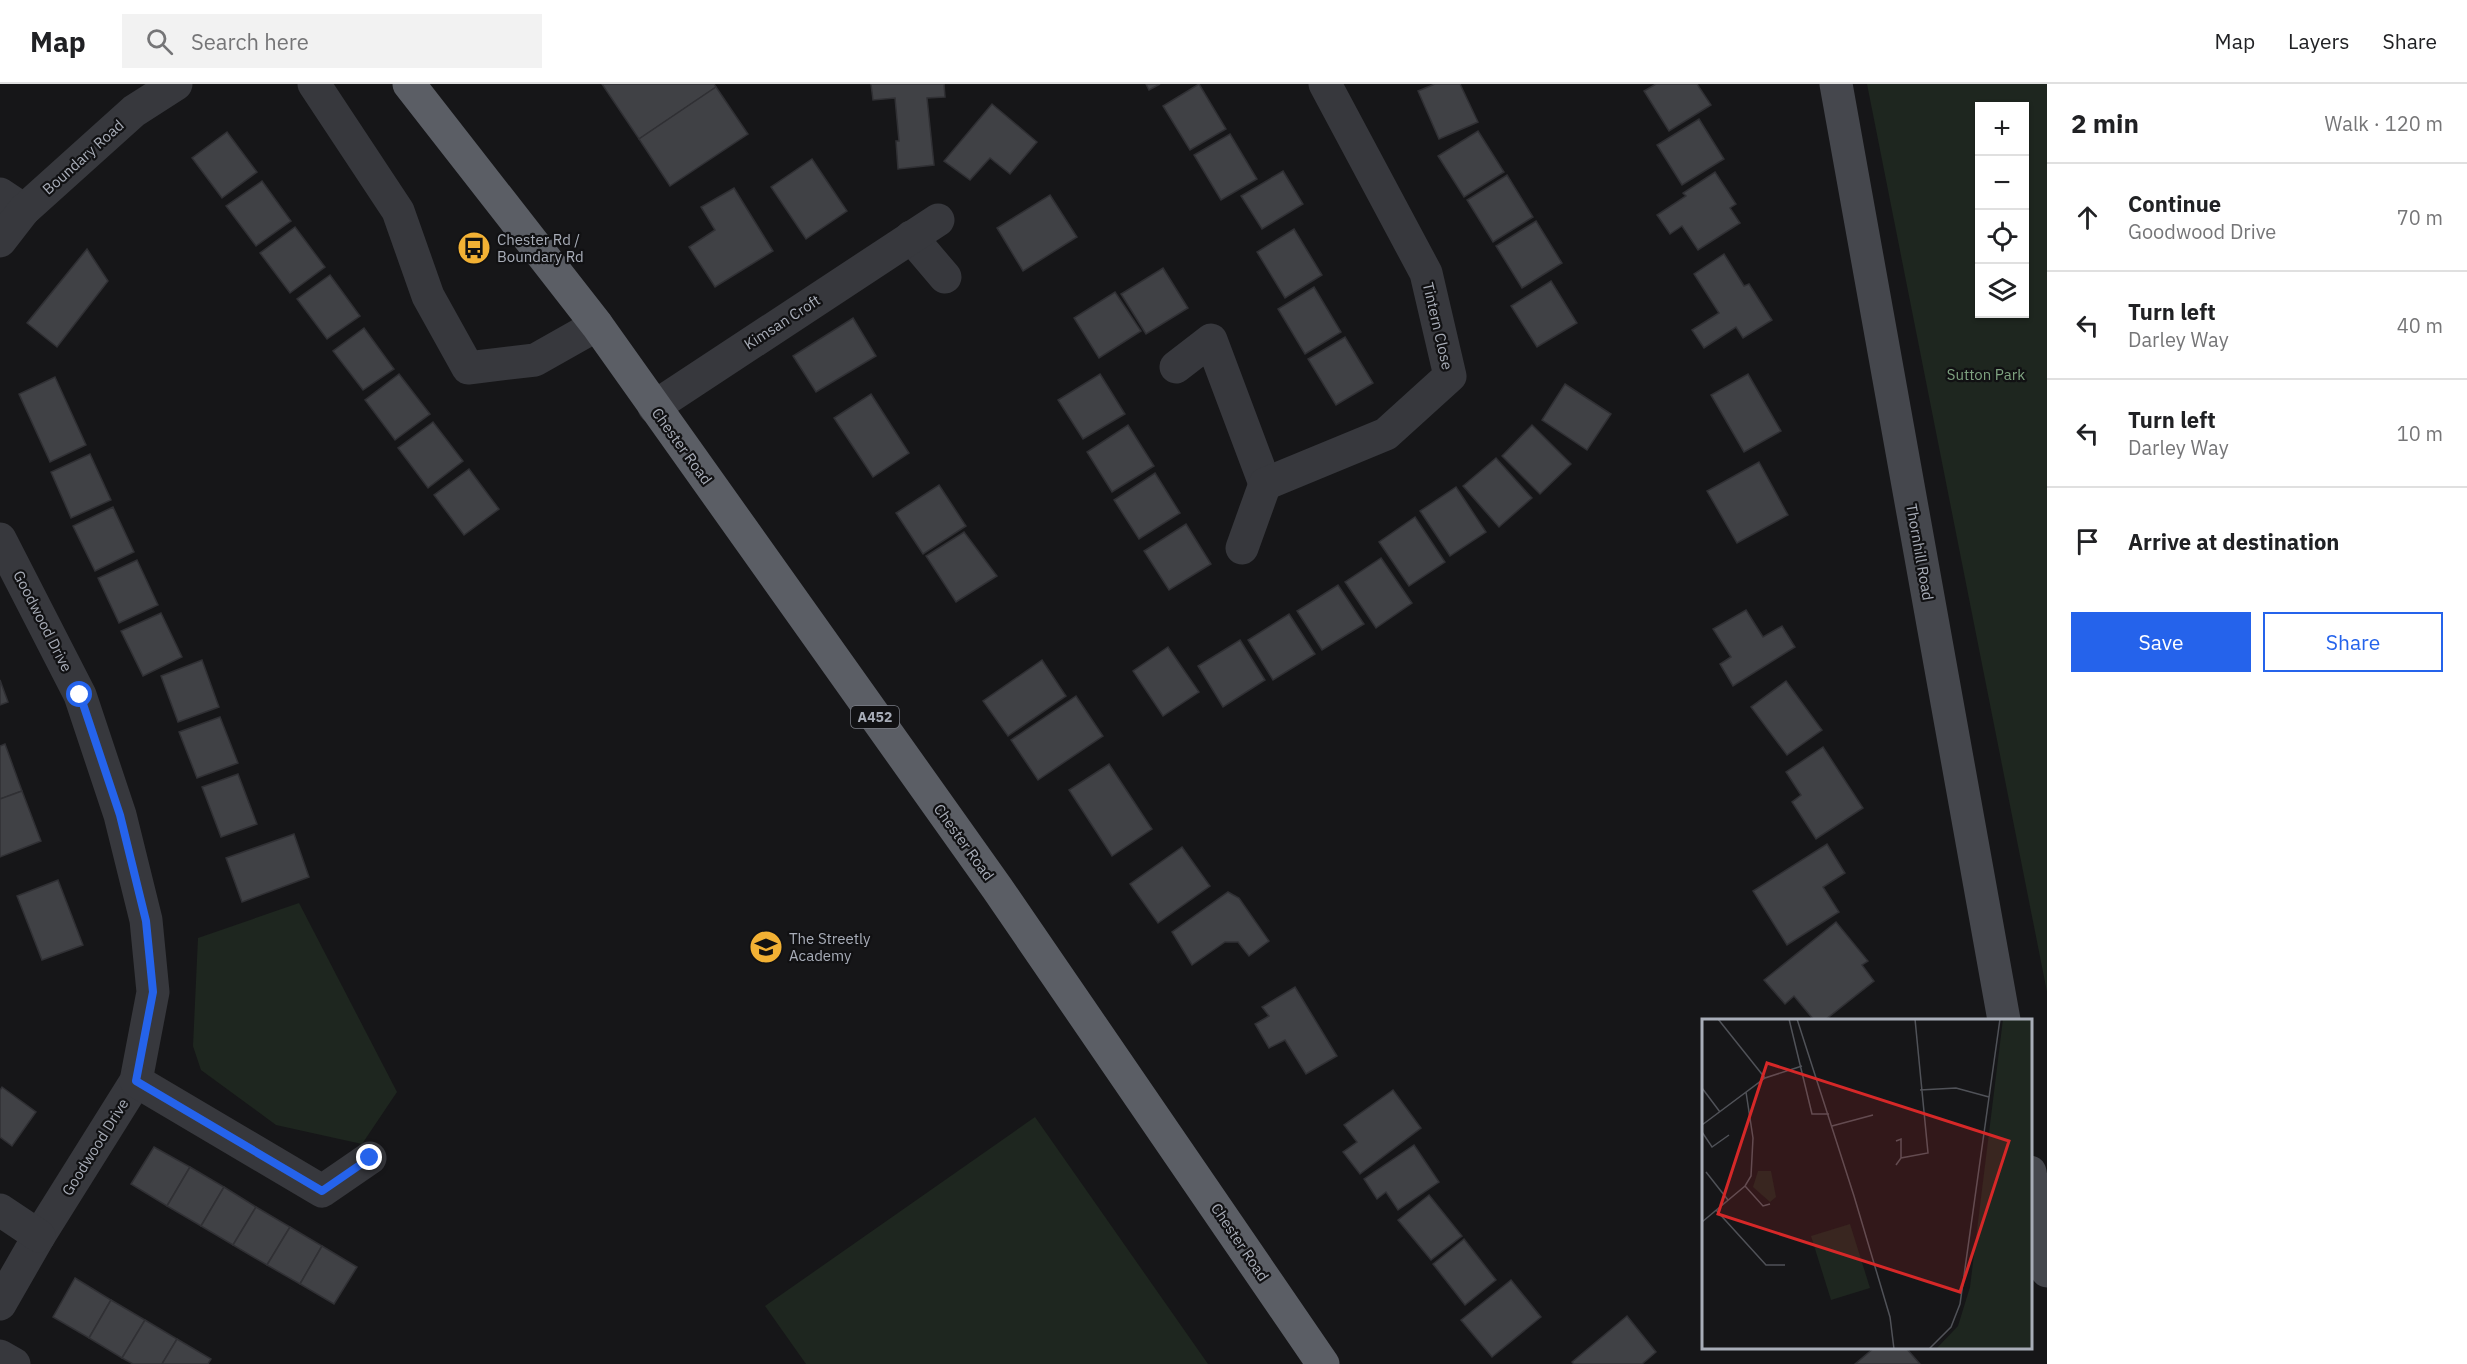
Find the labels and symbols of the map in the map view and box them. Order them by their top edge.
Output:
street label: Boundary Road [38,115,128,199]
bus stop icon: Chester Rd / Boundary Rd [456,230,492,266]
place label: Chester Rd / Boundary Rd [497,230,584,266]
street label: Tintern Close [1419,280,1457,372]
street label: Kimsan Croft [740,290,824,354]
park label: Sutton Park [1947,365,2025,384]
street label: Chester Road [648,404,716,488]
street label: Thornhill Road [1902,502,1938,602]
street label: Goodwood Drive [9,567,77,675]
route start [66,681,92,707]
road number: A452 [851,706,899,728]
street label: Chester Road [930,800,998,884]
school or university icon: The Streetly Academy [748,929,784,965]
place label: The Streetly Academy [789,929,871,965]
inset map [1702,1019,2032,1349]
street label: Goodwood Drive [57,1095,133,1199]
route end [356,1144,382,1170]
street label: Chester Road [1207,1199,1273,1285]

